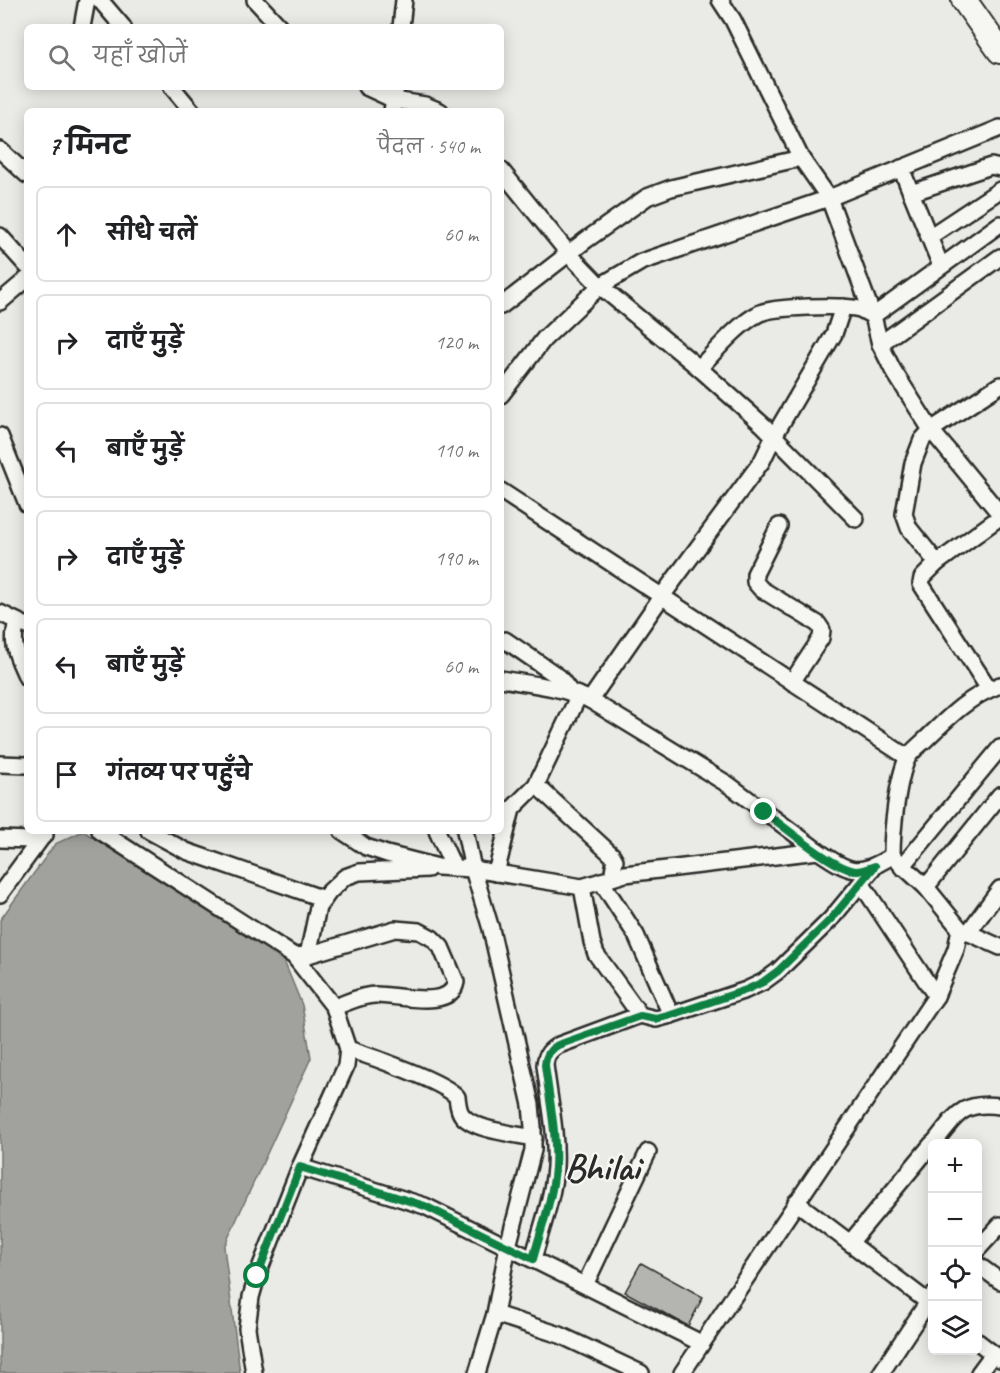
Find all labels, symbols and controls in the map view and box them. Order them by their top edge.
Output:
search box [24,24,504,90]
icon: search [45,41,78,74]
text: यहाँ खोजें [93,42,187,70]
text: 7 मिनट [48,129,129,162]
text: पैदल · 540 m [377,134,480,159]
icon: ahead [50,218,83,251]
text: सीधे चलें [107,219,197,247]
text: 60 m [444,222,478,247]
icon: right [50,326,83,359]
text: दाएँ मुड़ें [107,327,183,355]
text: 120 m [435,330,478,355]
icon: left [50,434,83,467]
text: बाएँ मुड़ें [107,435,184,463]
text: 110 m [435,438,478,463]
icon: right [50,542,83,575]
text: दाएँ मुड़ें [107,543,183,571]
text: 190 m [435,546,478,571]
icon: left [50,650,83,683]
text: बाएँ मुड़ें [107,651,184,679]
text: 60 m [444,654,478,679]
icon: arrive [50,758,83,791]
text: गंतव्य पर पहुँचे [107,759,251,787]
route end [750,798,776,824]
map controls [928,1139,982,1355]
button: + [928,1139,982,1193]
district label: Bhilai [564,1144,644,1191]
button: − [928,1193,982,1247]
button: locate [928,1247,982,1301]
route start [243,1262,269,1288]
button: layers [928,1301,982,1355]

